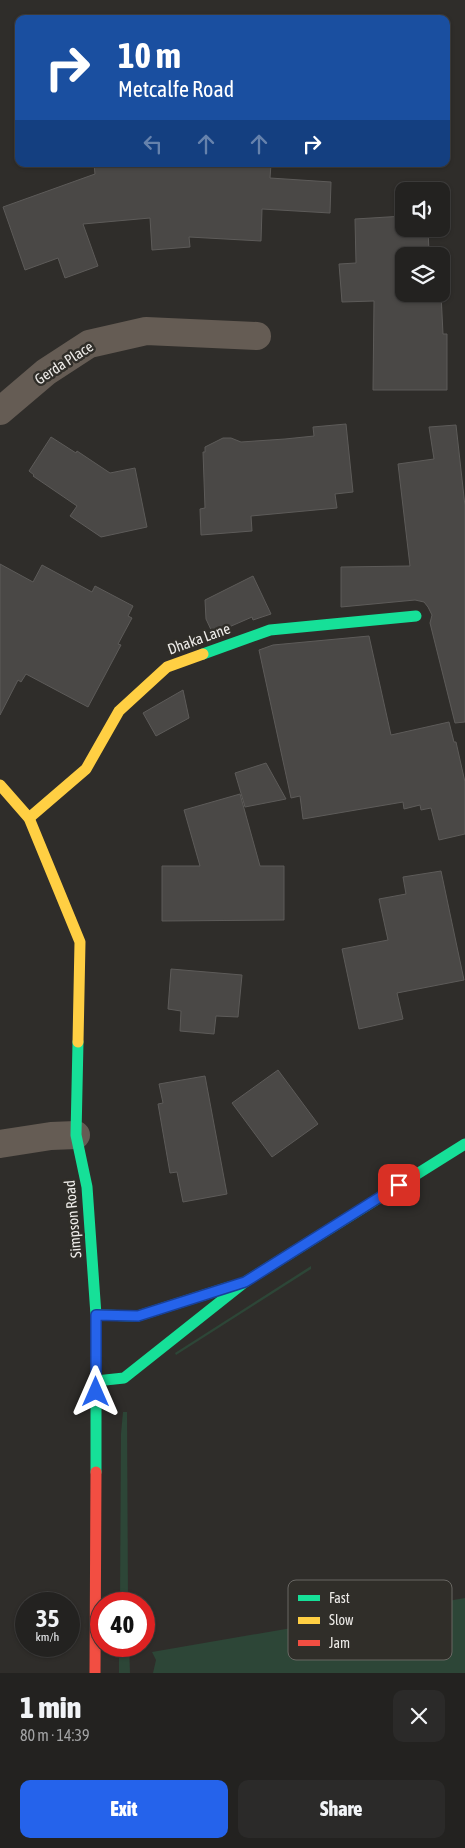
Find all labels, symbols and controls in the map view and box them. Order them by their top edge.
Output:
icon: right [35,35,100,100]
text: 10 m [118,35,181,75]
text: Metcalfe Road [118,76,234,102]
icon: left [139,130,167,158]
icon: ahead [192,130,220,158]
icon: ahead [245,130,273,158]
icon: right [298,130,326,158]
map controls [395,182,450,302]
button: sound [395,182,450,237]
button: layers [395,247,450,302]
street label: Gerda Place [31,337,96,388]
street label: Dhaka Lane [165,619,233,658]
pin [378,1164,420,1206]
icon: arrive [385,1171,413,1199]
street label: Simpson Road [61,1179,84,1259]
position arrow [69,1365,121,1417]
legend [288,1580,452,1660]
text: Fast [329,1590,350,1606]
speed limit sign: 40 [90,1592,155,1657]
text: 35 [36,1604,59,1632]
text: Slow [329,1612,354,1628]
text: km/h [36,1630,59,1644]
text: Jam [329,1635,350,1651]
text: 1 min [20,1690,81,1724]
button: close [393,1690,445,1742]
text: 80 m · 14:39 [20,1726,90,1744]
button: Exit [20,1780,228,1838]
button: Share [238,1780,445,1838]

